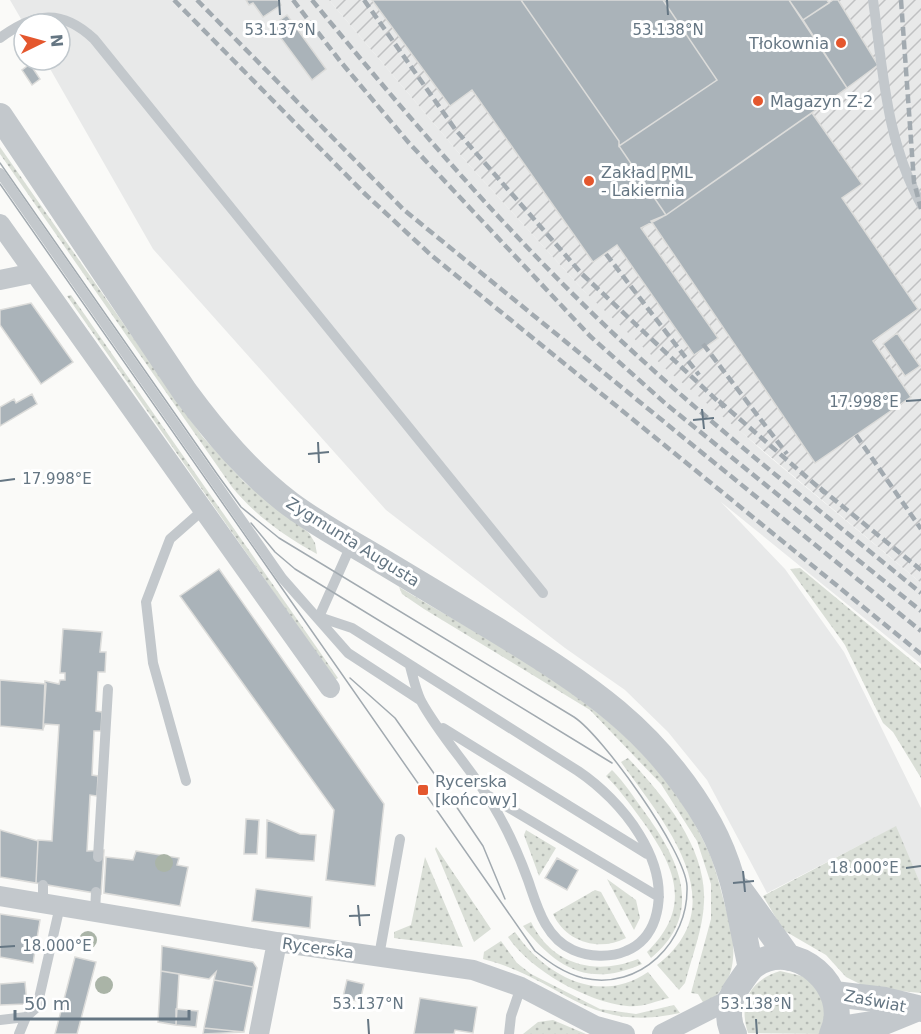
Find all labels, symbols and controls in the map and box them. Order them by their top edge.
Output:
north arrow [12,12,72,72]
text: 53.137°N [244,21,316,39]
text: 53.138°N [632,21,704,39]
text: N [46,33,66,48]
place label: Tłokownia [748,34,829,53]
marker: Tłokownia [834,36,848,50]
place label: Magazyn Z-2 [770,92,873,111]
marker: Magazyn Z-2 [751,94,765,108]
place label: Zakład PML - Lakiernia [601,163,693,200]
marker: Zakład PML - Lakiernia [582,174,596,188]
text: 17.998°E [829,393,899,411]
text: 17.998°E [22,470,92,488]
street label: Zygmunta Augusta [283,493,423,591]
place label: Rycerska [końcowy] [435,772,517,809]
marker: Rycerska [końcowy] [416,783,430,797]
text: 18.000°E [829,859,899,877]
street label: Rycerska [281,934,355,962]
text: 18.000°E [22,937,92,955]
scale bar [15,983,189,1021]
street label: Zaświat [842,986,908,1016]
text: 50 m [24,993,70,1014]
text: 53.137°N [332,995,404,1013]
text: 53.138°N [720,995,792,1013]

